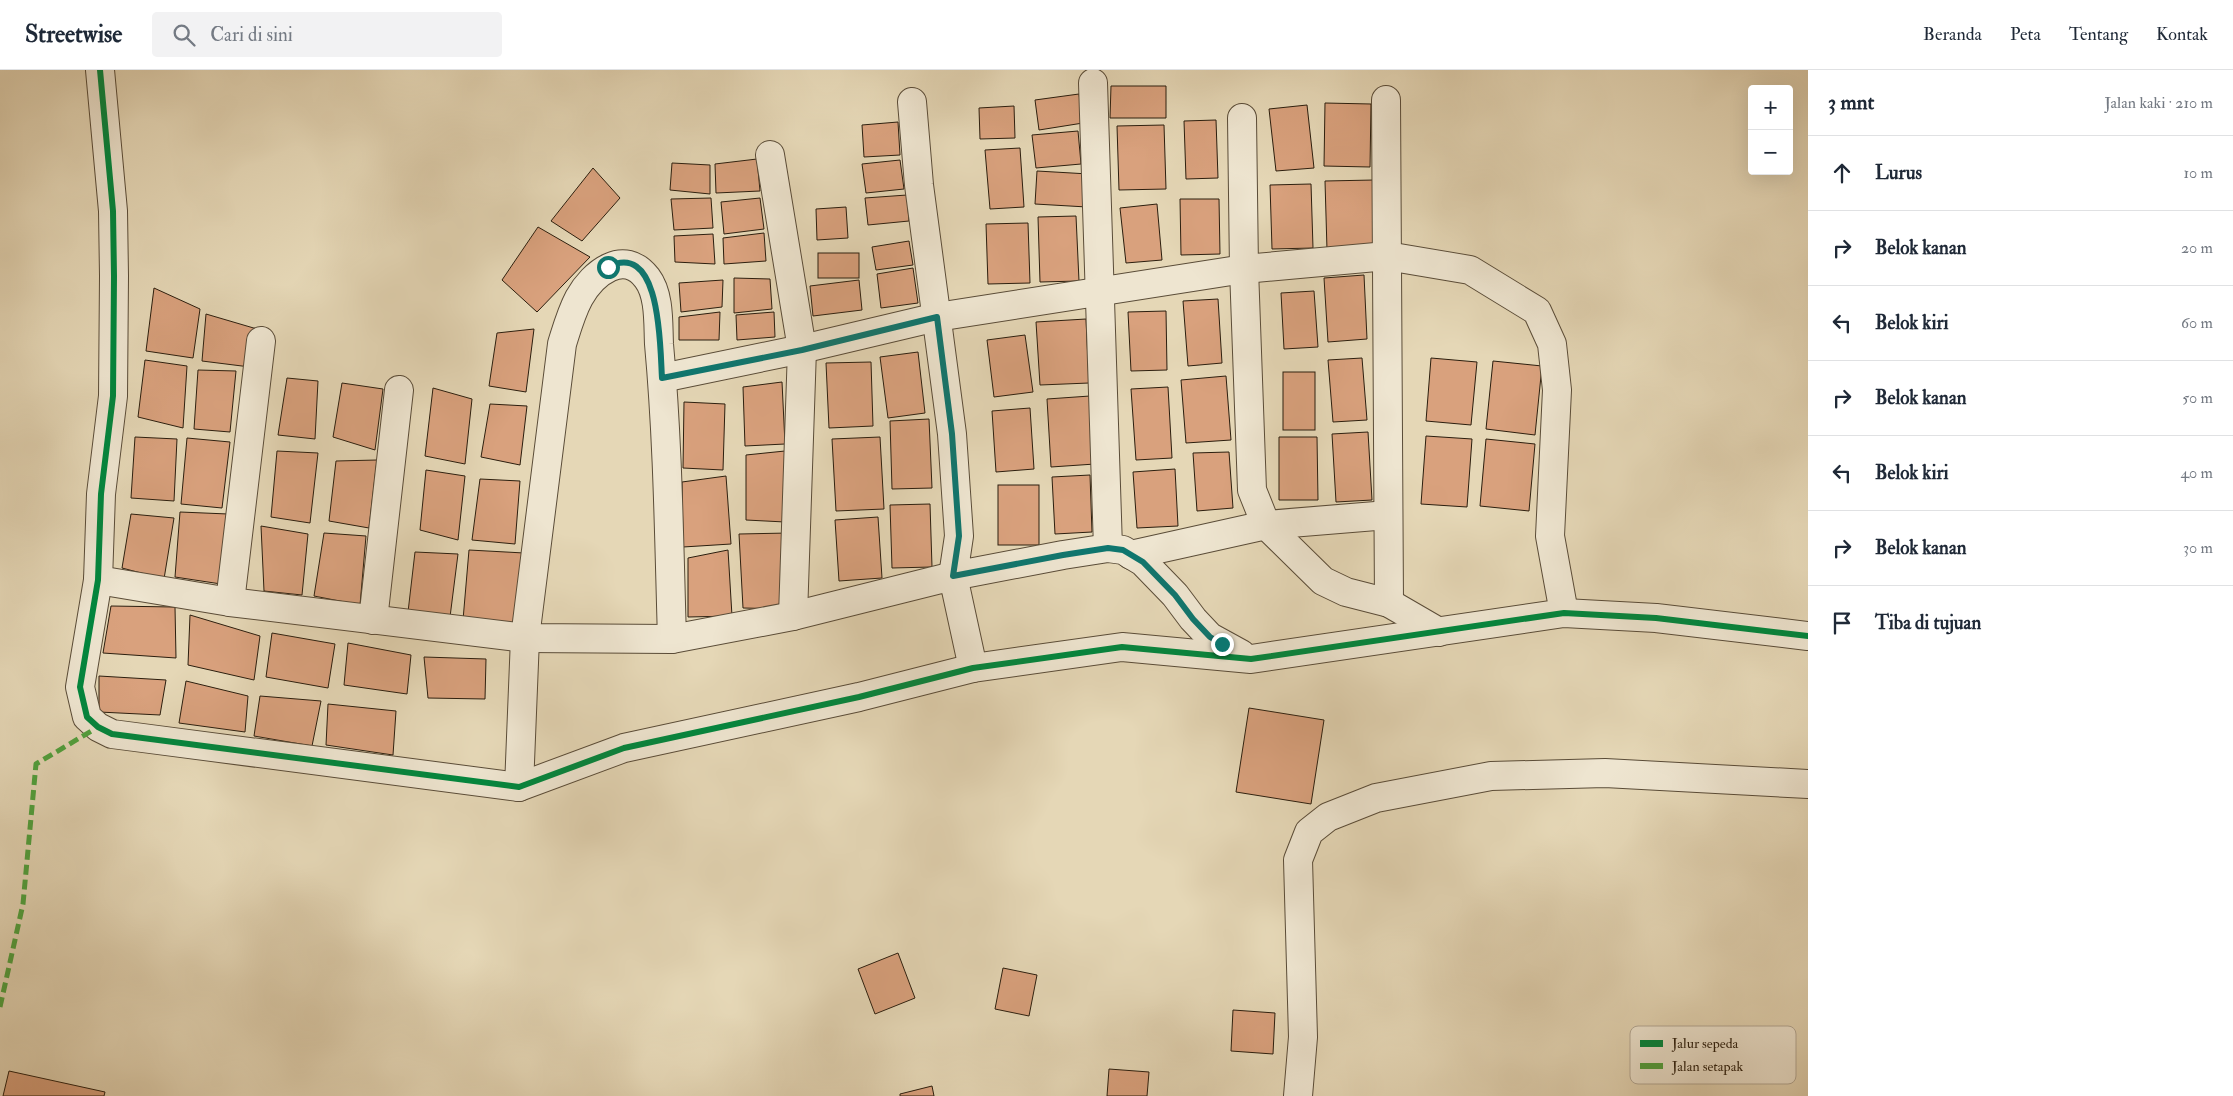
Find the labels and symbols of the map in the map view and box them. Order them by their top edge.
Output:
route start [597,256,620,279]
route end [1211,633,1234,656]
legend [1630,1026,1796,1084]
text: Jalur sepeda [1671,1035,1739,1053]
text: Jalan setapak [1671,1058,1743,1076]

